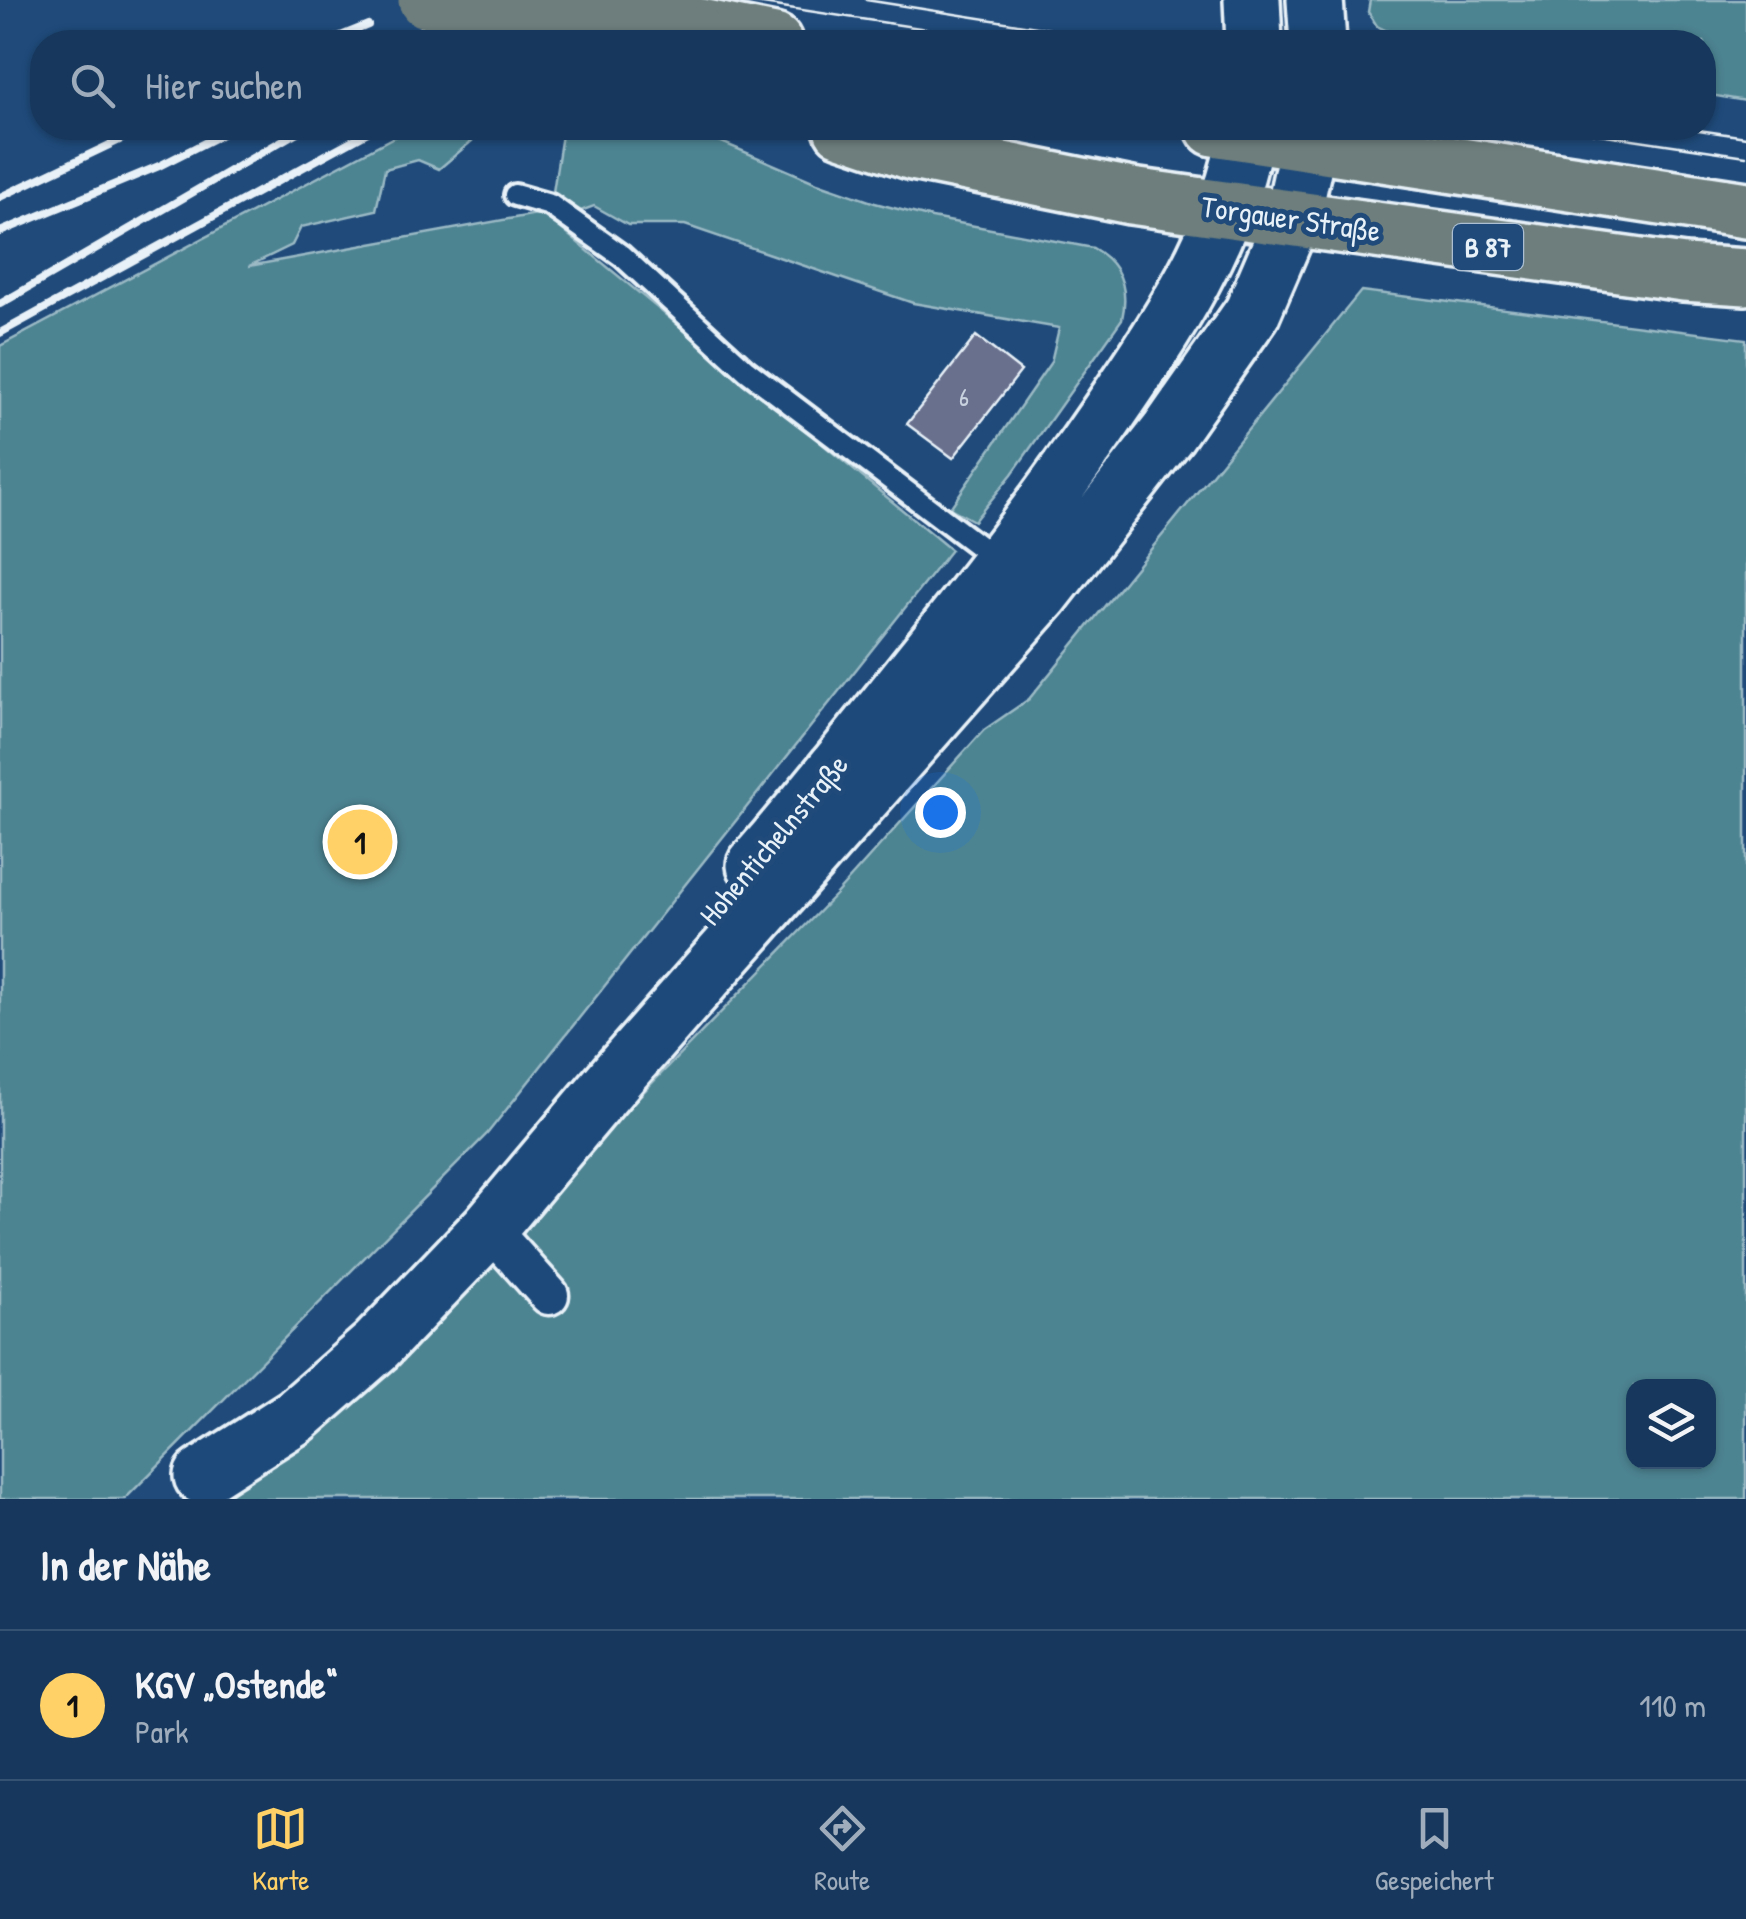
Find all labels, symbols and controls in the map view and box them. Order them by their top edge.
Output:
search box [30,30,1716,140]
icon: search [65,58,120,113]
text: Hier suchen [145,59,303,111]
street label: Torgauer Straße [1199,186,1383,250]
road number: B 87 [1453,224,1523,270]
house number: 6 [959,380,969,414]
street label: Hohentichelnstraße [690,745,857,933]
your location [915,787,966,838]
pin: 1 [328,804,392,880]
map controls [1626,1379,1716,1469]
button: layers [1626,1379,1716,1469]
text: In der Nähe [40,1536,211,1593]
text: KGV „Ostende“ [135,1658,338,1710]
text: 1 [67,1684,78,1727]
text: 110 m [1639,1684,1706,1727]
text: Park [135,1710,189,1753]
tab: Karte [252,1801,310,1899]
tab: Route [814,1801,870,1899]
tab: Gespeichert [1375,1801,1494,1899]

